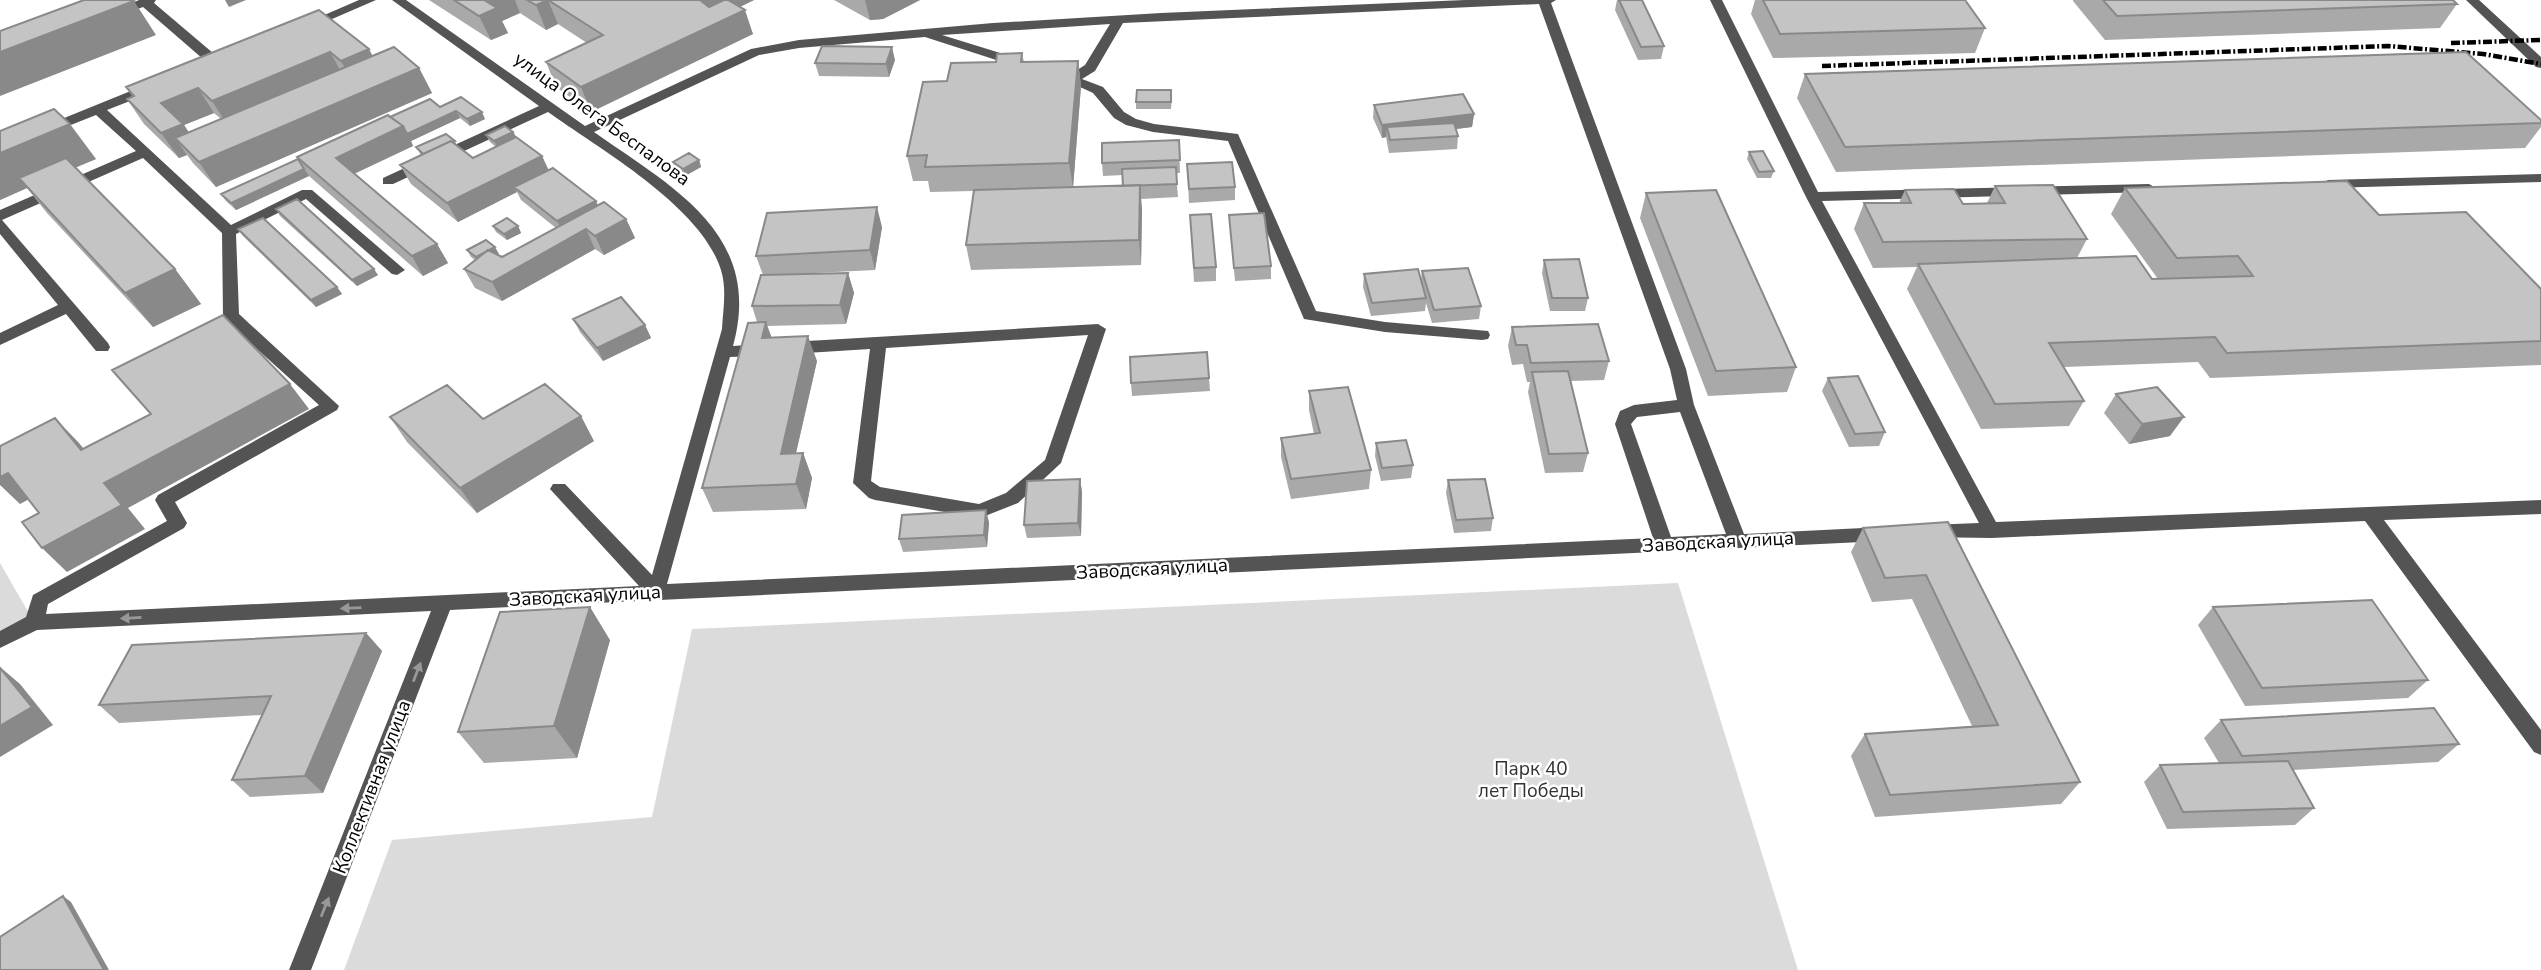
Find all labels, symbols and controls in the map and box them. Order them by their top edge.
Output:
street label: улица Олега Беспалова [508,46,696,192]
street label: Заводская улица [1641,525,1795,559]
street label: Заводская улица [1075,552,1229,586]
street label: Заводская улица [508,579,662,613]
one-way arrow [339,603,361,614]
one-way arrow [120,612,142,623]
one-way arrow [411,661,422,682]
street label: Коллективная улица [327,696,417,878]
park label: Парк 40 лет Победы [1478,756,1584,804]
one-way arrow [320,896,331,917]

